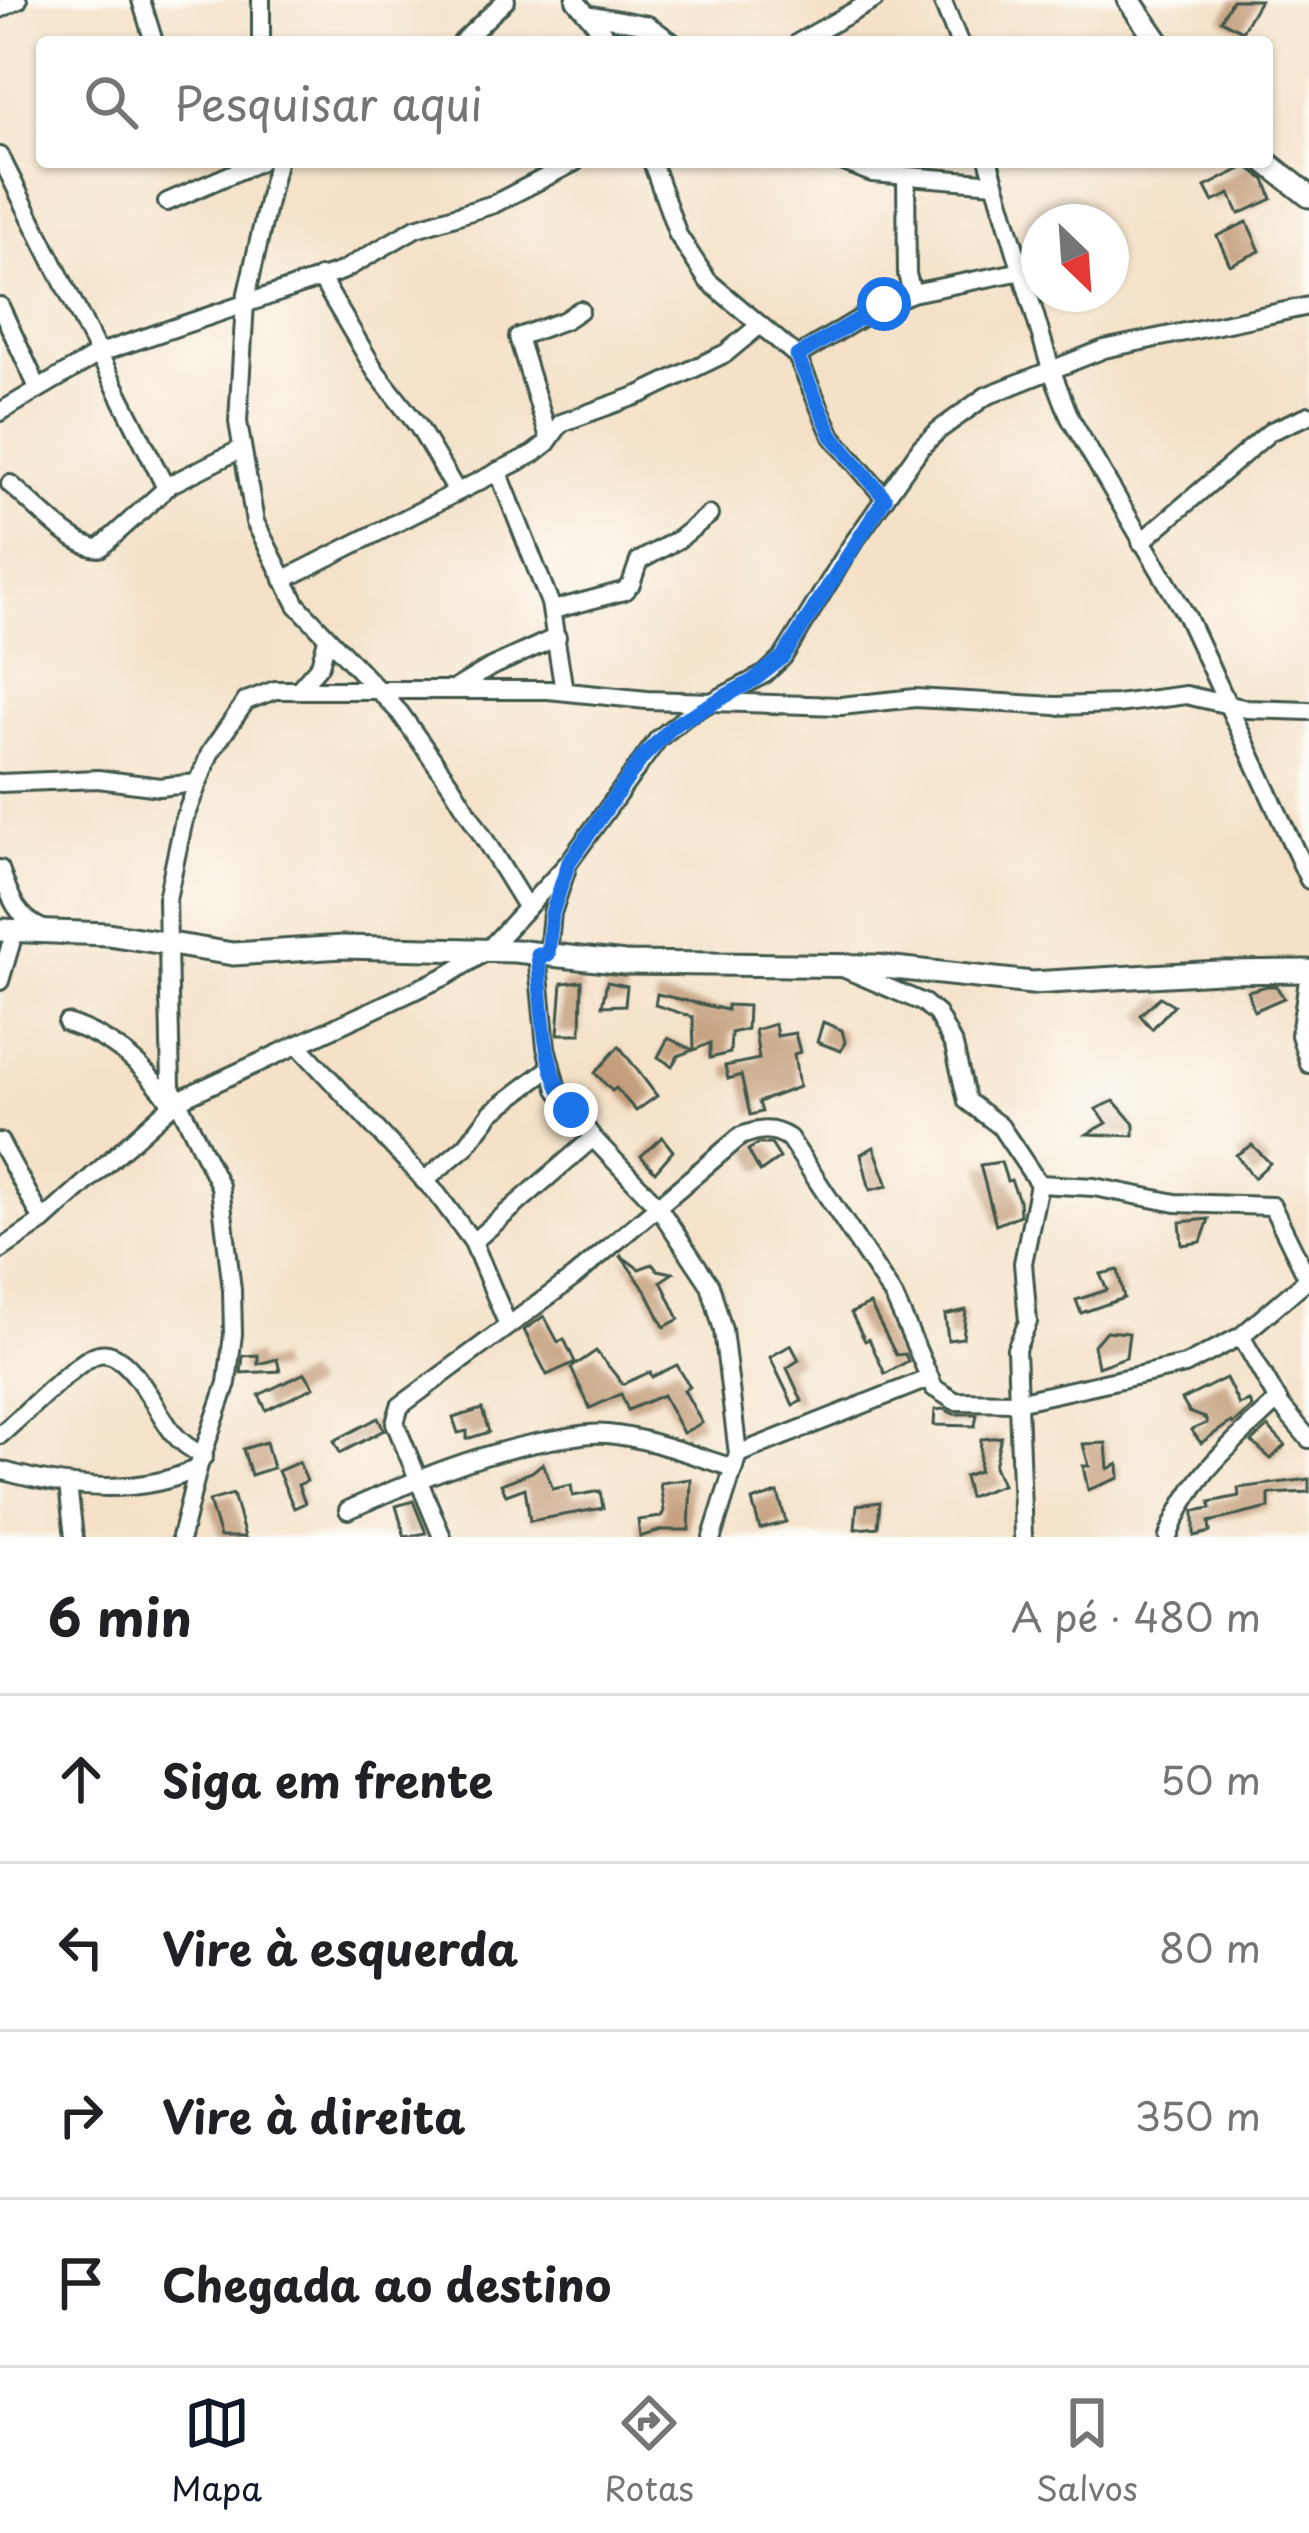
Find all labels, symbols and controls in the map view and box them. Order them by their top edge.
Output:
search box [36,36,1273,168]
text: Pesquisar aqui [174,68,483,136]
icon: search [78,69,144,135]
north arrow [1021,204,1129,312]
route start [857,277,911,331]
route end [544,1083,598,1137]
text: 6 min [48,1577,192,1654]
text: A pé · 480 m [1011,1586,1261,1645]
text: Siga em frente [162,1745,493,1813]
icon: ahead [48,1746,114,1812]
text: 50 m [1160,1749,1261,1808]
text: Vire à esquerda [162,1913,518,1981]
icon: left [48,1914,114,1980]
text: 80 m [1159,1917,1261,1976]
text: Vire à direita [162,2081,466,2149]
icon: right [48,2082,114,2148]
text: 350 m [1134,2085,1261,2144]
text: Chegada ao destino [162,2249,611,2317]
icon: arrive [48,2250,114,2316]
tab: Mapa [171,2390,262,2512]
tab: Rotas [604,2390,694,2512]
tab: Salvos [1036,2390,1138,2512]

